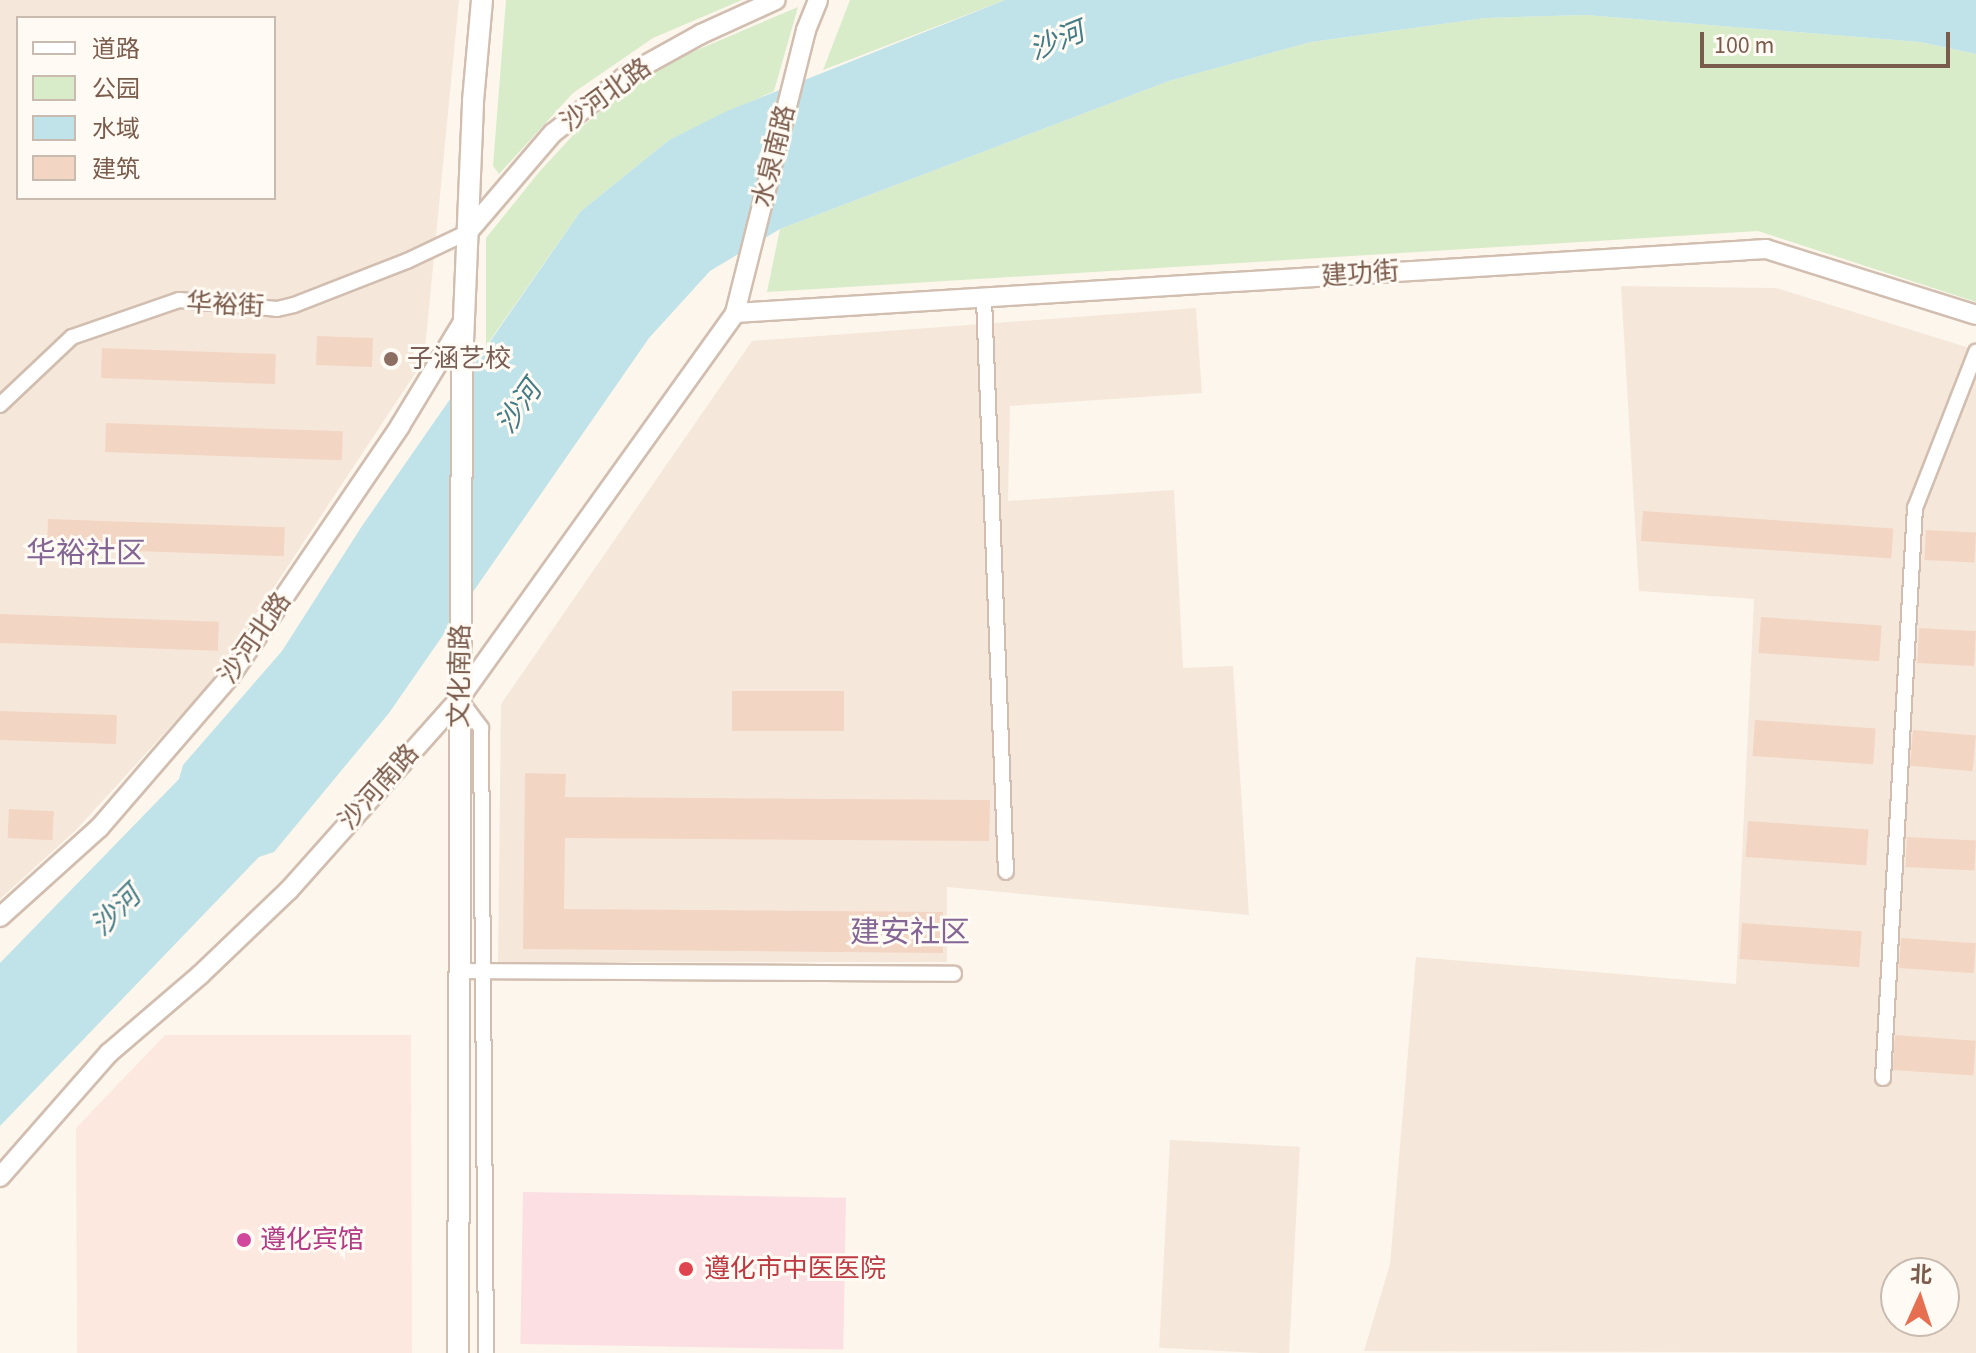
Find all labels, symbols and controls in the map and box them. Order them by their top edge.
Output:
water label: 沙河 [1025,15,1089,67]
legend [16,16,276,200]
scale bar [1704,16,1954,66]
text: 100 m [1714,28,1774,63]
text: 道路 [92,32,140,67]
street label: 沙河北路 [555,52,657,138]
text: 公园 [92,72,140,107]
street label: 水泉南路 [746,102,802,210]
text: 水域 [92,112,140,147]
text: 建筑 [92,152,140,187]
street label: 建功街 [1320,256,1400,292]
street label: 华裕街 [185,287,265,323]
place label: 子涵艺校 [407,343,511,375]
marker: 子涵艺校 [382,350,400,368]
water label: 沙河 [489,374,549,440]
district label: 华裕社区 [26,536,146,572]
street label: 沙河北路 [212,586,298,690]
street label: 文化南路 [443,624,477,728]
street label: 沙河南路 [333,738,425,836]
water label: 沙河 [84,879,148,943]
district label: 建安社区 [850,915,970,951]
place label: 遵化宾馆 [260,1224,364,1256]
marker: 遵化宾馆 [235,1231,253,1249]
place label: 遵化市中医医院 [704,1253,886,1285]
north arrow [1880,1257,1960,1337]
marker: 遵化市中医医院 [675,1258,697,1280]
text: 北 [1909,1258,1933,1292]

